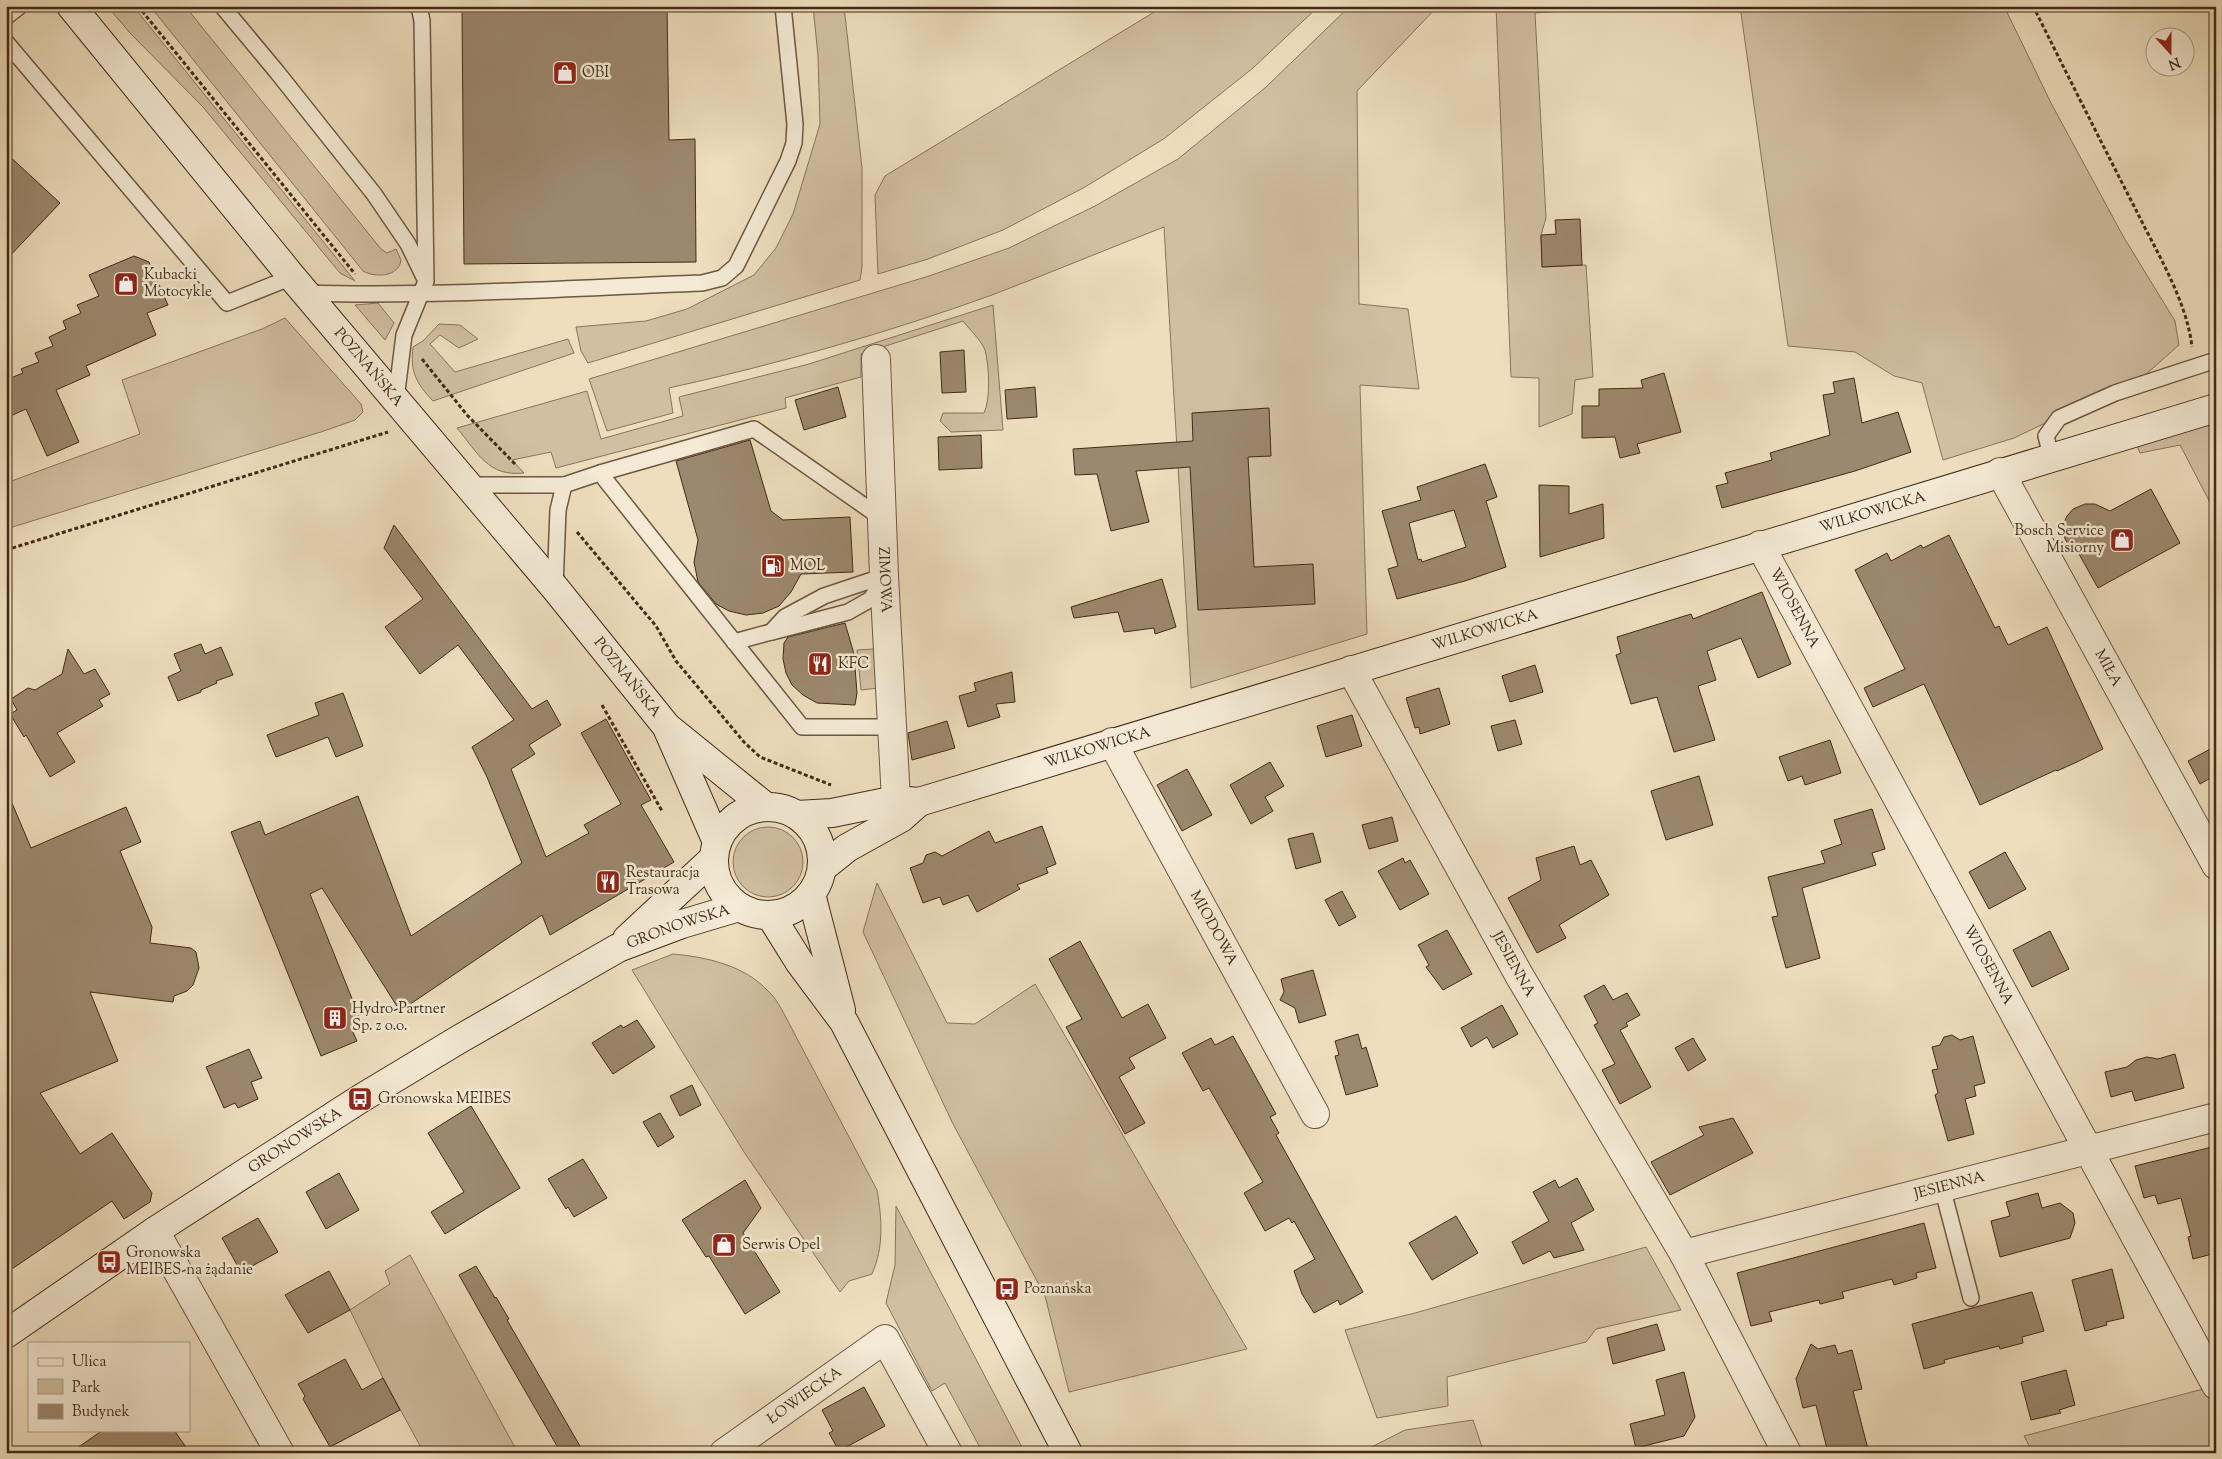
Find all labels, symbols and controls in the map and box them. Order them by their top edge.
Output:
north arrow [2144,28,2194,78]
text: N [2165,51,2183,74]
shop icon: OBI [552,60,578,86]
place label: OBI [582,63,609,84]
place label: Kubacki Motocykle [144,265,212,303]
shop icon: Kubacki Motocykle [113,271,139,297]
street label: POZNAŃSKA [329,323,408,411]
street label: WILKOWICKA [1817,486,1928,538]
place label: Bosch Service Misiorny [2014,521,2105,559]
shop icon: Bosch Service Misiorny [2109,527,2135,553]
street label: ZIMOWA [872,546,896,613]
fuel station icon: MOL [760,553,786,579]
place label: MOL [790,556,825,577]
street label: WIOSENNA [1764,564,1825,652]
street label: WILKOWICKA [1429,604,1541,656]
street label: POZNAŃSKA [588,633,666,722]
street label: MIŁA [2089,646,2127,691]
restaurant icon: KFC [807,651,833,677]
place label: KFC [838,654,869,675]
street label: WILKOWICKA [1042,722,1153,774]
place label: Restauracja Trasowa [626,863,700,901]
restaurant icon: Restauracja Trasowa [595,869,621,895]
street label: MIODOWA [1185,887,1243,969]
street label: GRONOWSKA [624,900,733,954]
street label: WIOSENNA [1958,921,2018,1009]
street label: JESIENNA [1486,927,1540,1001]
place label: Hydro-Partner Sp. z o.o. [352,999,446,1037]
building icon: Hydro-Partner Sp. z o.o. [322,1005,348,1031]
bus stop icon: Gronowska MEIBES [347,1086,373,1112]
place label: Gronowska MEIBES [378,1089,511,1110]
street label: GRONOWSKA [244,1103,346,1179]
street label: JESIENNA [1911,1166,1987,1205]
shop icon: Serwis Opel [711,1232,737,1258]
place label: Serwis Opel [742,1235,820,1256]
place label: Gronowska MEIBES-na żądanie [126,1243,253,1281]
bus stop icon: Gronowska MEIBES-na żądanie [96,1249,122,1275]
bus stop icon: Poznańska [994,1276,1020,1302]
place label: Poznańska [1024,1279,1091,1300]
legend [28,1342,190,1432]
text: Ulica [72,1352,106,1373]
street label: ŁOWIECKA [763,1362,847,1430]
text: Park [72,1378,101,1399]
text: Budynek [72,1402,130,1423]

